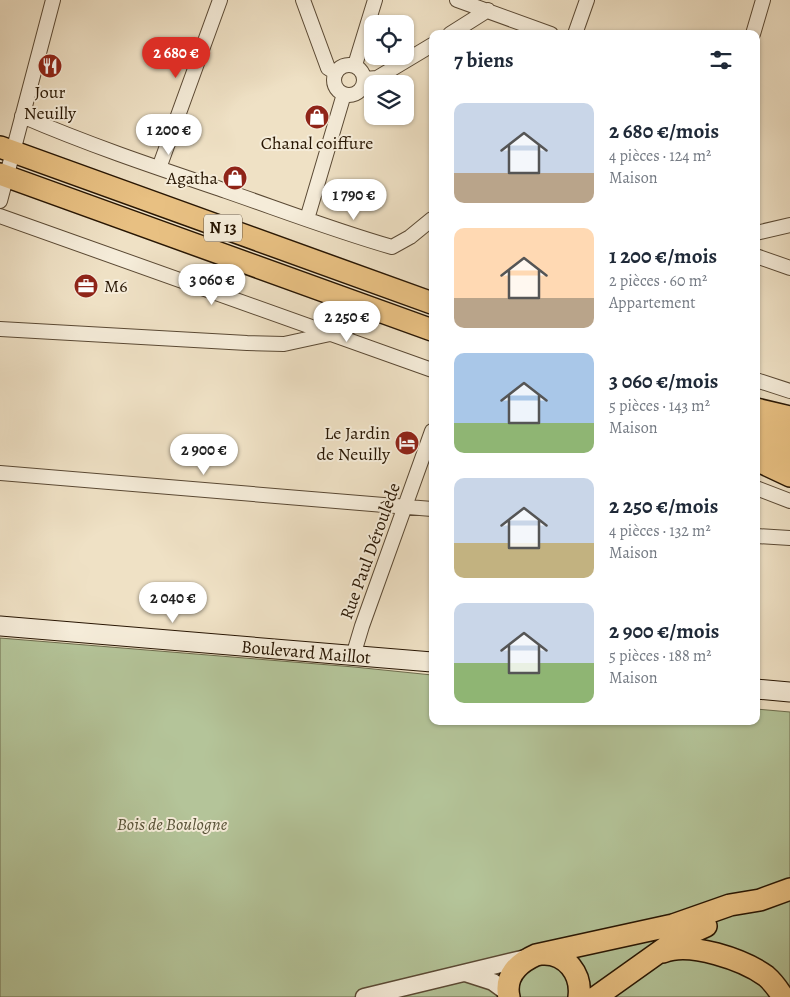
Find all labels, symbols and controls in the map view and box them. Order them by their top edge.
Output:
map controls [364,15,414,125]
button: locate [364,15,414,65]
pin: 2 680 € [130,36,222,79]
text: 2 680 € [153,42,199,64]
text: 7 biens [454,46,514,74]
icon: filters [707,46,735,74]
restaurant icon: Jour Neuilly [37,53,63,79]
button: layers [364,75,414,125]
place label: Jour Neuilly [24,80,77,125]
shop icon: Chanal coiffure [304,104,330,130]
pin: 1 200 € [123,114,215,156]
text: 2 680 €/mois [609,117,719,145]
text: 1 200 € [147,119,191,141]
icon: home [494,123,554,183]
place label: Chanal coiffure [261,131,373,155]
text: 4 pièces · 124 m² [609,145,711,167]
shop icon: Agatha [222,165,248,191]
place label: Agatha [165,166,219,190]
text: Maison [609,167,658,189]
pin: 1 790 € [308,178,400,221]
text: 1 790 € [333,184,375,206]
road number: N 13 [204,214,242,242]
text: 1 200 €/mois [609,242,717,270]
icon: home [494,248,554,308]
pin: 3 060 € [166,264,258,306]
text: 3 060 € [189,269,235,291]
text: 2 pièces · 60 m² [609,270,707,292]
office icon: M6 [73,273,99,299]
place label: M6 [104,274,128,298]
text: Appartement [609,292,695,314]
pin: 2 250 € [301,300,393,343]
text: 2 250 € [324,306,370,328]
text: 3 060 €/mois [609,367,718,395]
icon: home [494,373,554,433]
text: 5 pièces · 143 m² [609,395,710,417]
text: Maison [609,417,658,439]
place label: Le Jardin de Neuilly [316,421,391,466]
hotel icon: Le Jardin de Neuilly [394,430,420,456]
pin: 2 900 € [158,434,250,476]
text: 2 900 € [181,439,227,461]
street label: Rue Paul Déroulède [334,479,406,623]
text: 2 250 €/mois [609,492,718,520]
icon: home [494,498,554,558]
text: 4 pièces · 132 m² [609,520,711,542]
text: Maison [609,542,658,564]
pin: 2 040 € [127,582,219,624]
text: 2 040 € [150,587,196,609]
text: 2 900 €/mois [609,617,719,645]
icon: home [494,623,554,683]
street label: Boulevard Maillot [240,634,372,670]
text: 5 pièces · 188 m² [609,645,712,667]
text: Maison [609,667,658,689]
park label: Bois de Boulogne [117,812,228,836]

